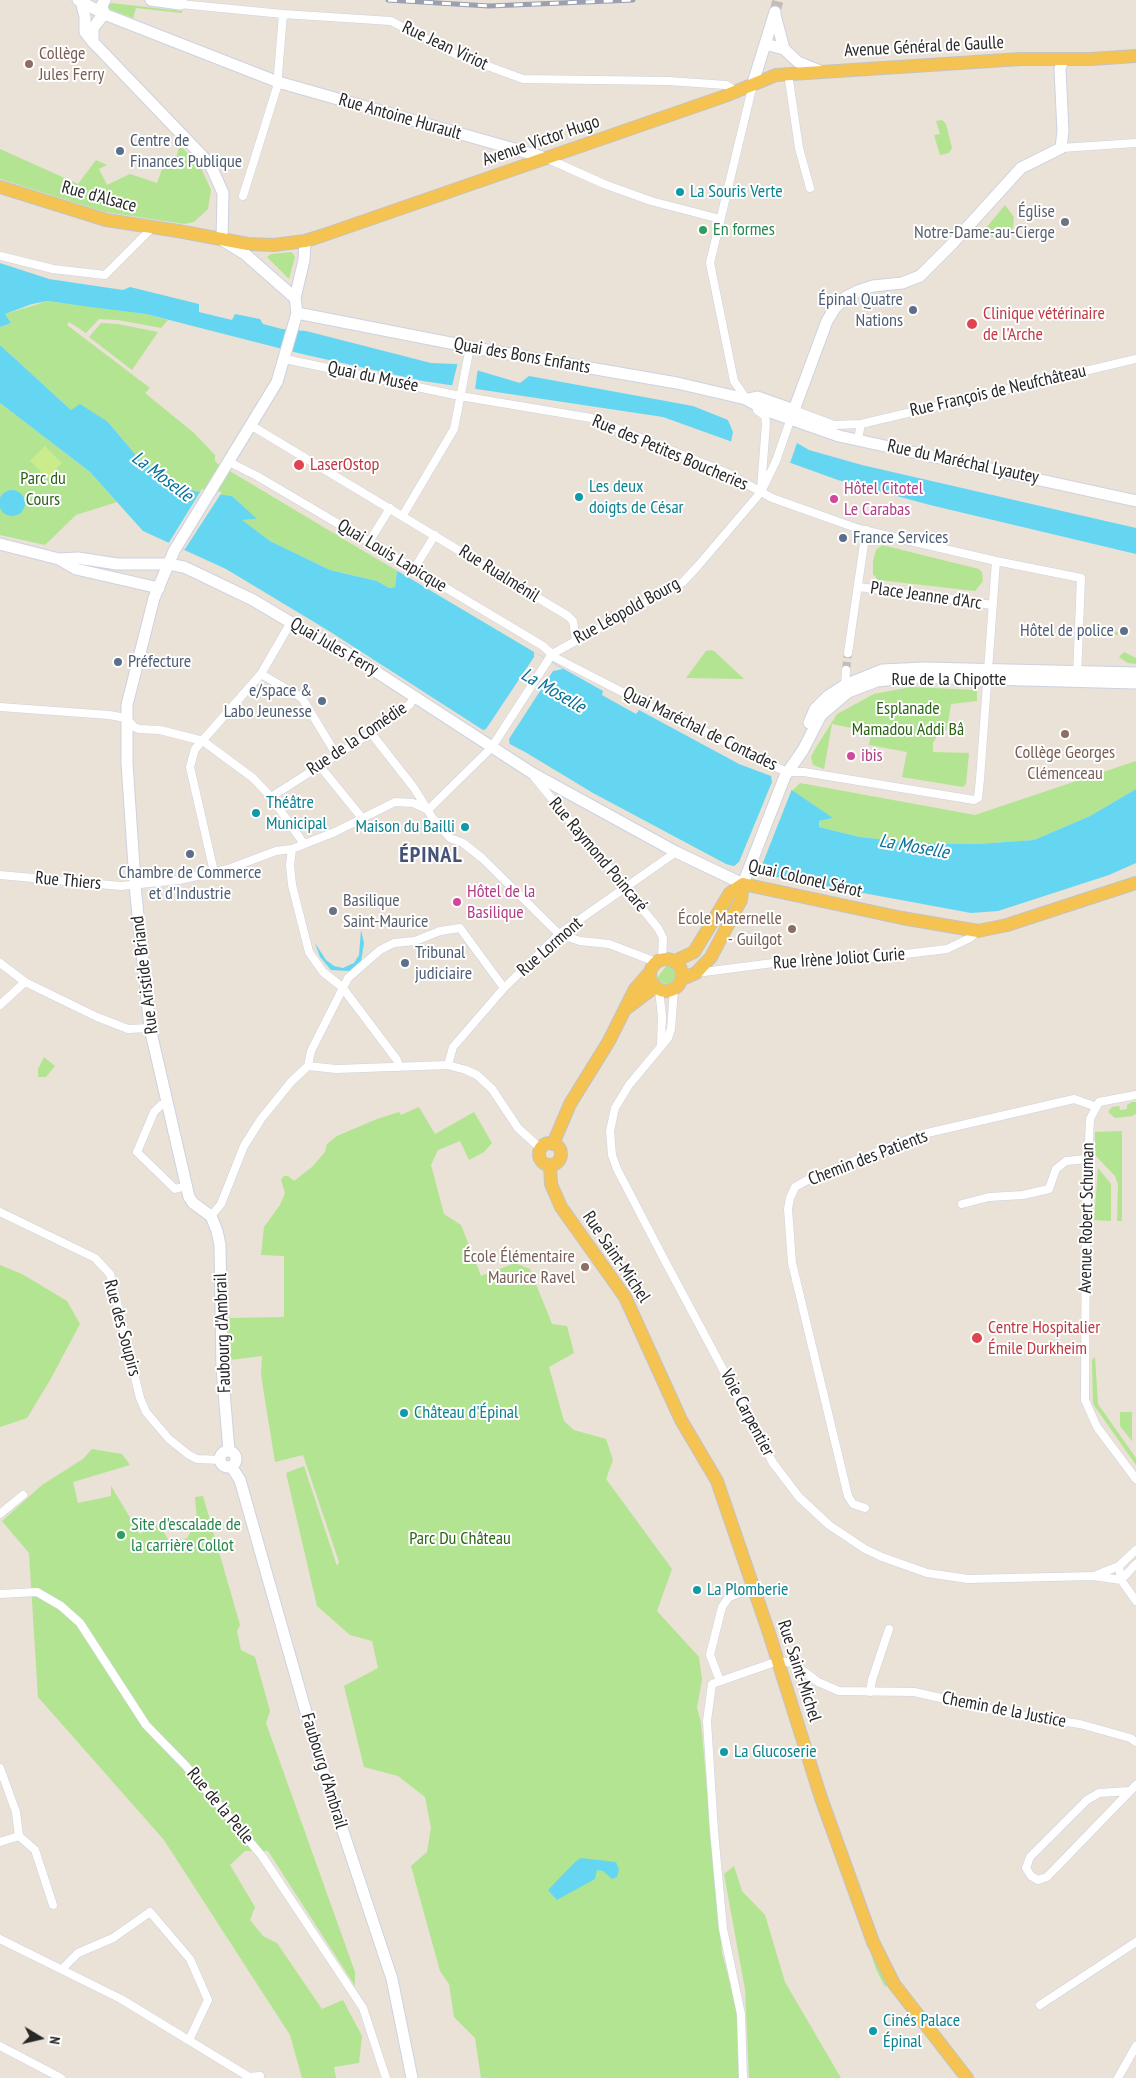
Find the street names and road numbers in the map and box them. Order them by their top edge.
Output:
street label: Rue Jean Viriot [399,17,491,75]
street label: Avenue Général de Gaulle [844,32,1004,62]
street label: Rue Antoine Hurault [336,89,464,145]
street label: Avenue Victor Hugo [480,111,602,171]
street label: Rue d'Alsace [59,177,139,217]
street label: Quai des Bons Enfants [452,333,592,379]
street label: Quai du Musée [326,357,420,397]
street label: Rue François de Neufchâteau [908,360,1088,422]
street label: Rue des Petites Boucheries [589,410,751,496]
street label: Rue du Maréchal Lyautey [885,435,1041,489]
street label: Quai Louis Lapicque [333,515,451,597]
street label: Rue Rualménil [455,541,543,607]
street label: Rue Léopold Bourg [570,573,684,649]
street label: Place Jeanne d'Arc [869,578,983,614]
street label: Quai Jules Ferry [286,613,382,681]
street label: Rue de la Chipotte [892,669,1006,691]
street label: Quai Maréchal de Contades [619,682,781,776]
street label: Rue de la Comédie [303,698,411,780]
street label: Rue Raymond Poincaré [544,793,652,917]
street label: Quai Colonel Sérot [746,855,864,903]
street label: Rue Thiers [34,867,102,895]
street label: Rue Lormont [513,913,587,981]
street label: Rue Aristide Briand [127,915,163,1035]
street label: Rue Irène Joliot Curie [772,944,906,974]
street label: Chemin des Patients [805,1125,931,1191]
street label: Avenue Robert Schuman [1075,1142,1099,1294]
street label: Rue Saint-Michel [578,1207,654,1307]
street label: Faubourg d'Ambrail [210,1273,236,1393]
street label: Rue des Soupirs [99,1277,145,1379]
street label: Voie Carpentier [715,1366,779,1460]
street label: Rue Saint-Michel [772,1617,826,1725]
street label: Chemin de la Justice [940,1687,1068,1733]
street label: Faubourg d'Ambrail [296,1711,352,1831]
street label: Rue de la Pelle [182,1764,258,1848]

